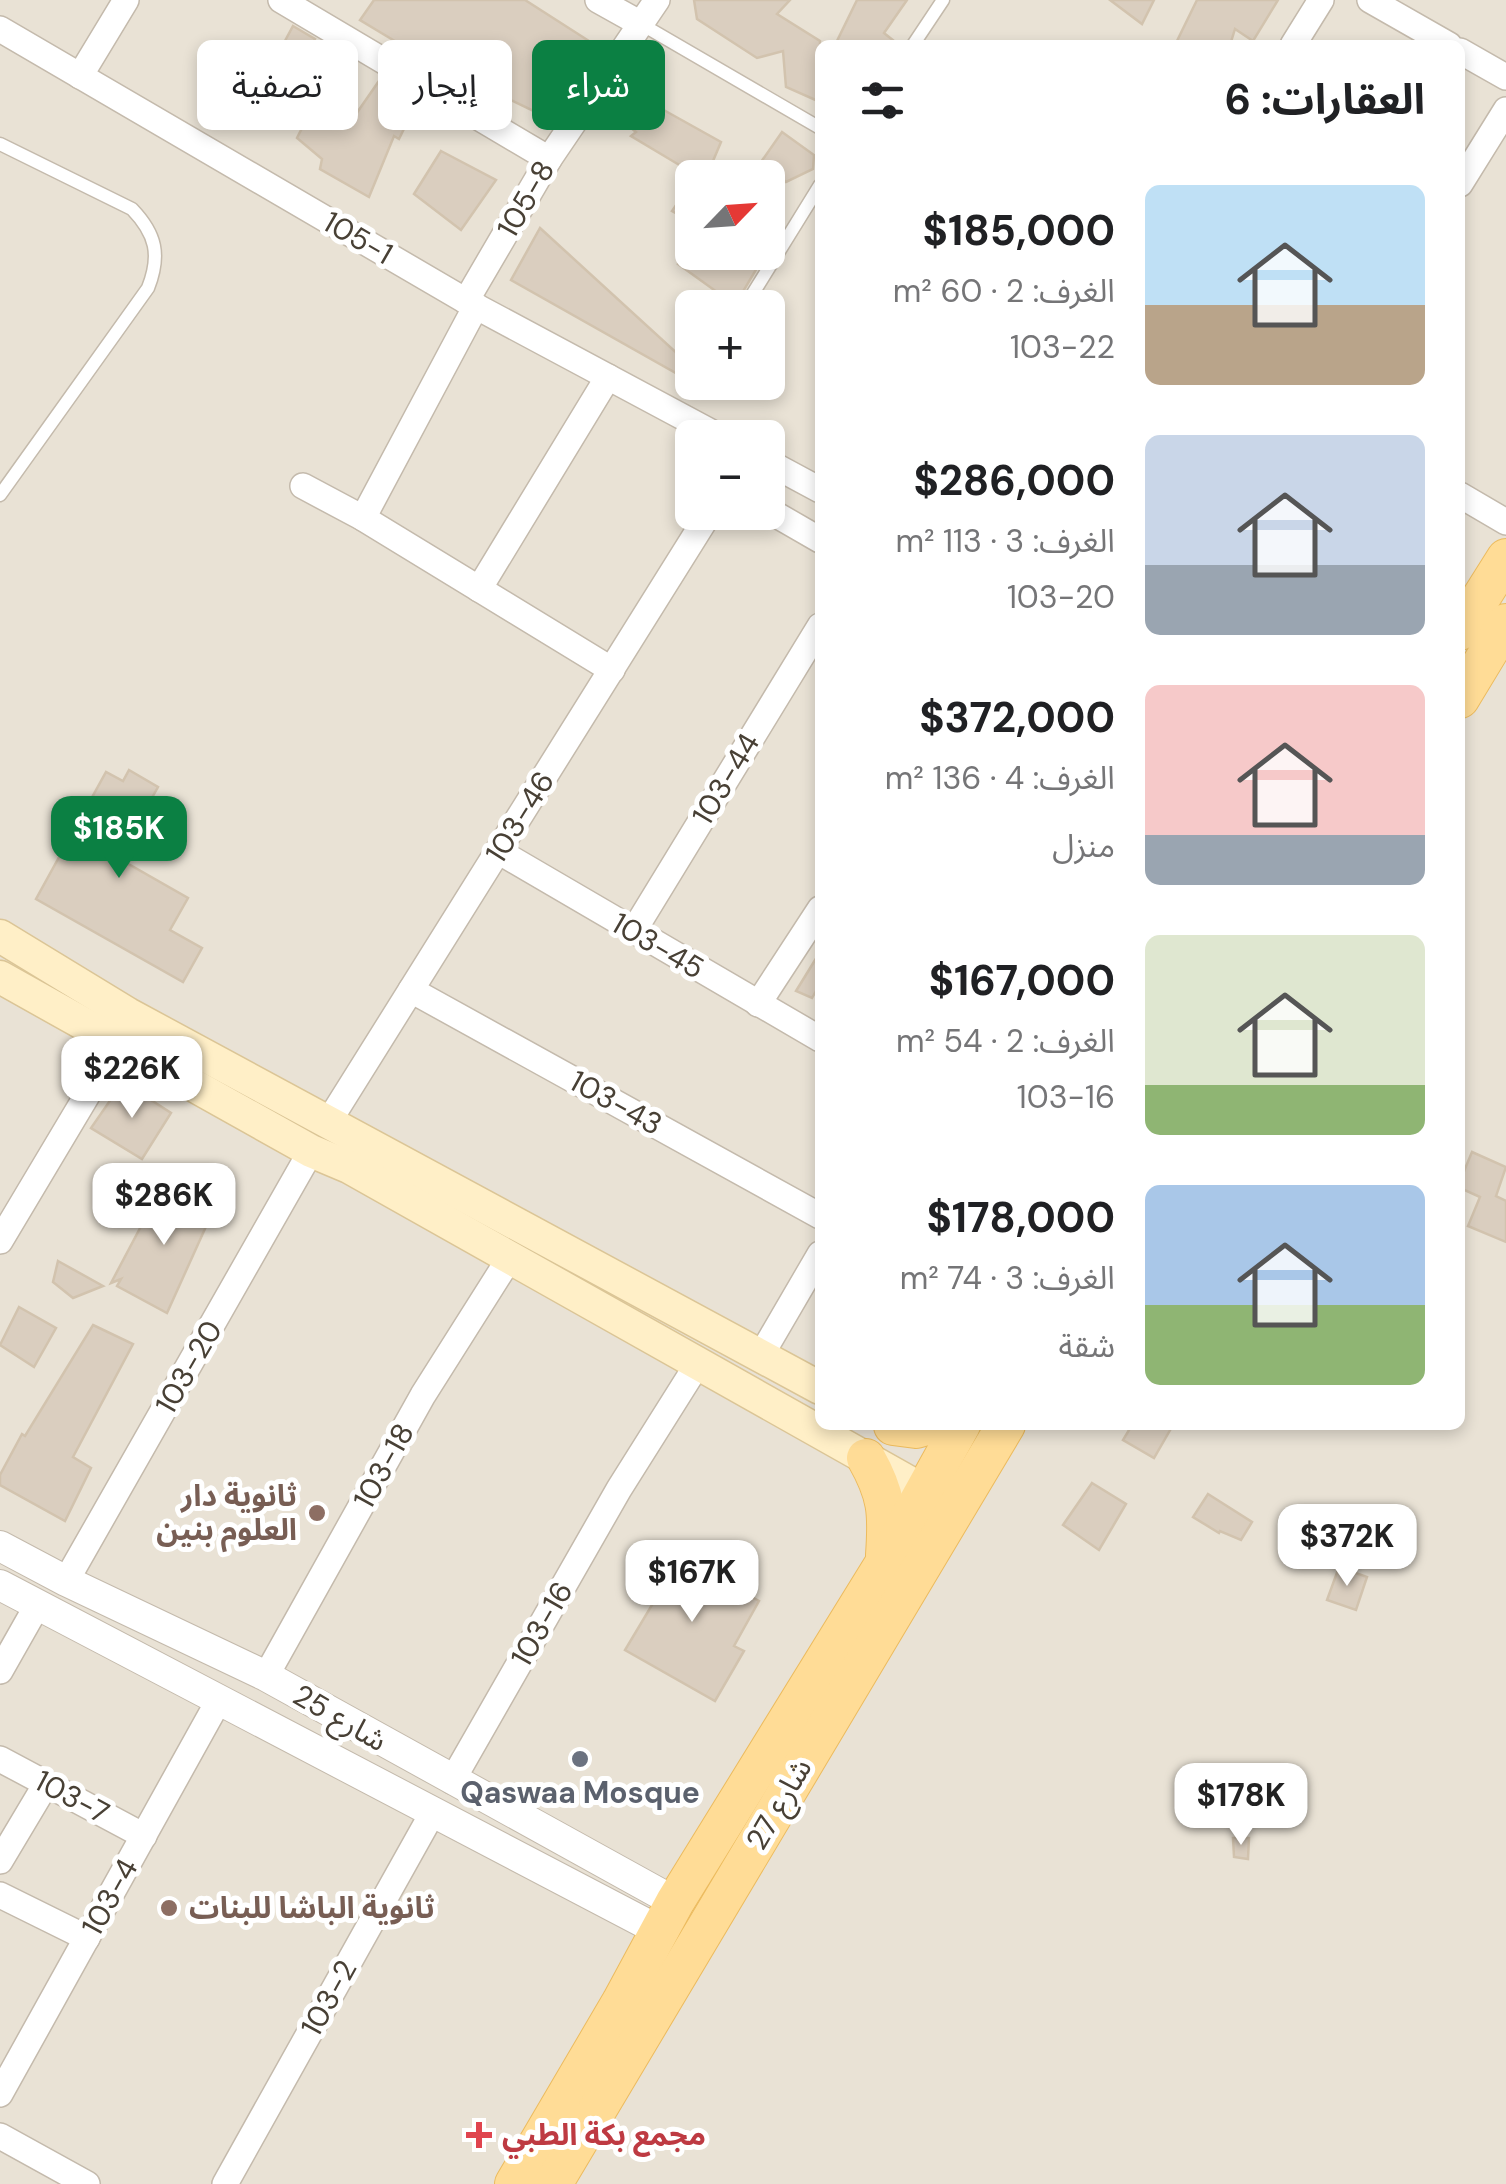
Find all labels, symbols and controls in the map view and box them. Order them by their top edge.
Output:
chip: تصفية [197,40,358,130]
chip: إيجار [378,40,512,130]
chip: شراء [532,40,665,130]
text: العقارات: 6 [1225,72,1425,127]
icon: filters [855,73,910,128]
street label: 105-8 [488,153,563,244]
north arrow [675,160,785,270]
map controls [675,160,785,530]
street label: 105-1 [317,202,400,273]
text: $185,000 [923,203,1115,258]
icon: home [1225,225,1345,345]
text: الغرف: 2 · 60 m² [893,270,1115,312]
button: + [675,290,785,400]
text: 103-22 [1010,326,1115,368]
button: − [675,420,785,530]
text: $286,000 [913,453,1115,508]
icon: home [1225,475,1345,595]
text: الغرف: 3 · 113 m² [895,520,1115,562]
text: 103-20 [1007,576,1115,618]
text: $372,000 [919,690,1115,745]
icon: home [1225,725,1345,845]
street label: 103-44 [683,726,768,832]
text: الغرف: 4 · 136 m² [885,757,1115,799]
street label: 103-46 [476,764,563,870]
pin: $185K [49,796,189,881]
text: $185K [73,807,165,849]
text: منزل [1052,825,1115,867]
street label: 103-45 [605,904,711,988]
text: $167,000 [929,953,1115,1008]
icon: home [1225,975,1345,1095]
text: الغرف: 2 · 54 m² [896,1020,1115,1062]
pin: $226K [62,1036,202,1121]
text: $226K [83,1047,181,1089]
street label: 103-43 [563,1061,669,1144]
text: 103-16 [1017,1076,1115,1118]
pin: $286K [94,1163,234,1248]
text: $286K [114,1174,214,1216]
text: $178,000 [926,1190,1115,1245]
icon: home [1225,1225,1345,1345]
text: الغرف: 3 · 74 m² [900,1257,1115,1299]
street label: 103-20 [146,1313,231,1420]
text: شقة [1059,1325,1115,1367]
street label: 103-18 [344,1416,423,1515]
place label: ثانوية دار العلوم بنين [156,1476,297,1553]
marker: ثانوية دار العلوم بنين [306,1502,328,1524]
pin: $372K [1277,1504,1417,1589]
text: $372K [1300,1515,1394,1557]
pin: $167K [622,1540,762,1625]
text: $167K [648,1551,737,1593]
street label: 103-16 [502,1574,581,1673]
street label: شارع 25 [285,1675,394,1763]
marker: Qaswaa Mosque [569,1748,591,1770]
street label: شارع 27 [737,1751,823,1858]
street label: 103-7 [29,1761,116,1832]
pin: $178K [1171,1763,1311,1848]
place label: Qaswaa Mosque [460,1773,700,1812]
text: $178K [1196,1774,1286,1816]
street label: 103-4 [73,1851,147,1942]
place label: ثانوية الباشا للبنات [189,1888,435,1927]
marker: ثانوية الباشا للبنات [158,1897,180,1919]
street label: 103-2 [292,1953,365,2043]
place label: مجمع بكة الطبي [502,2115,706,2159]
marker: مجمع بكة الطبي [466,2122,492,2148]

